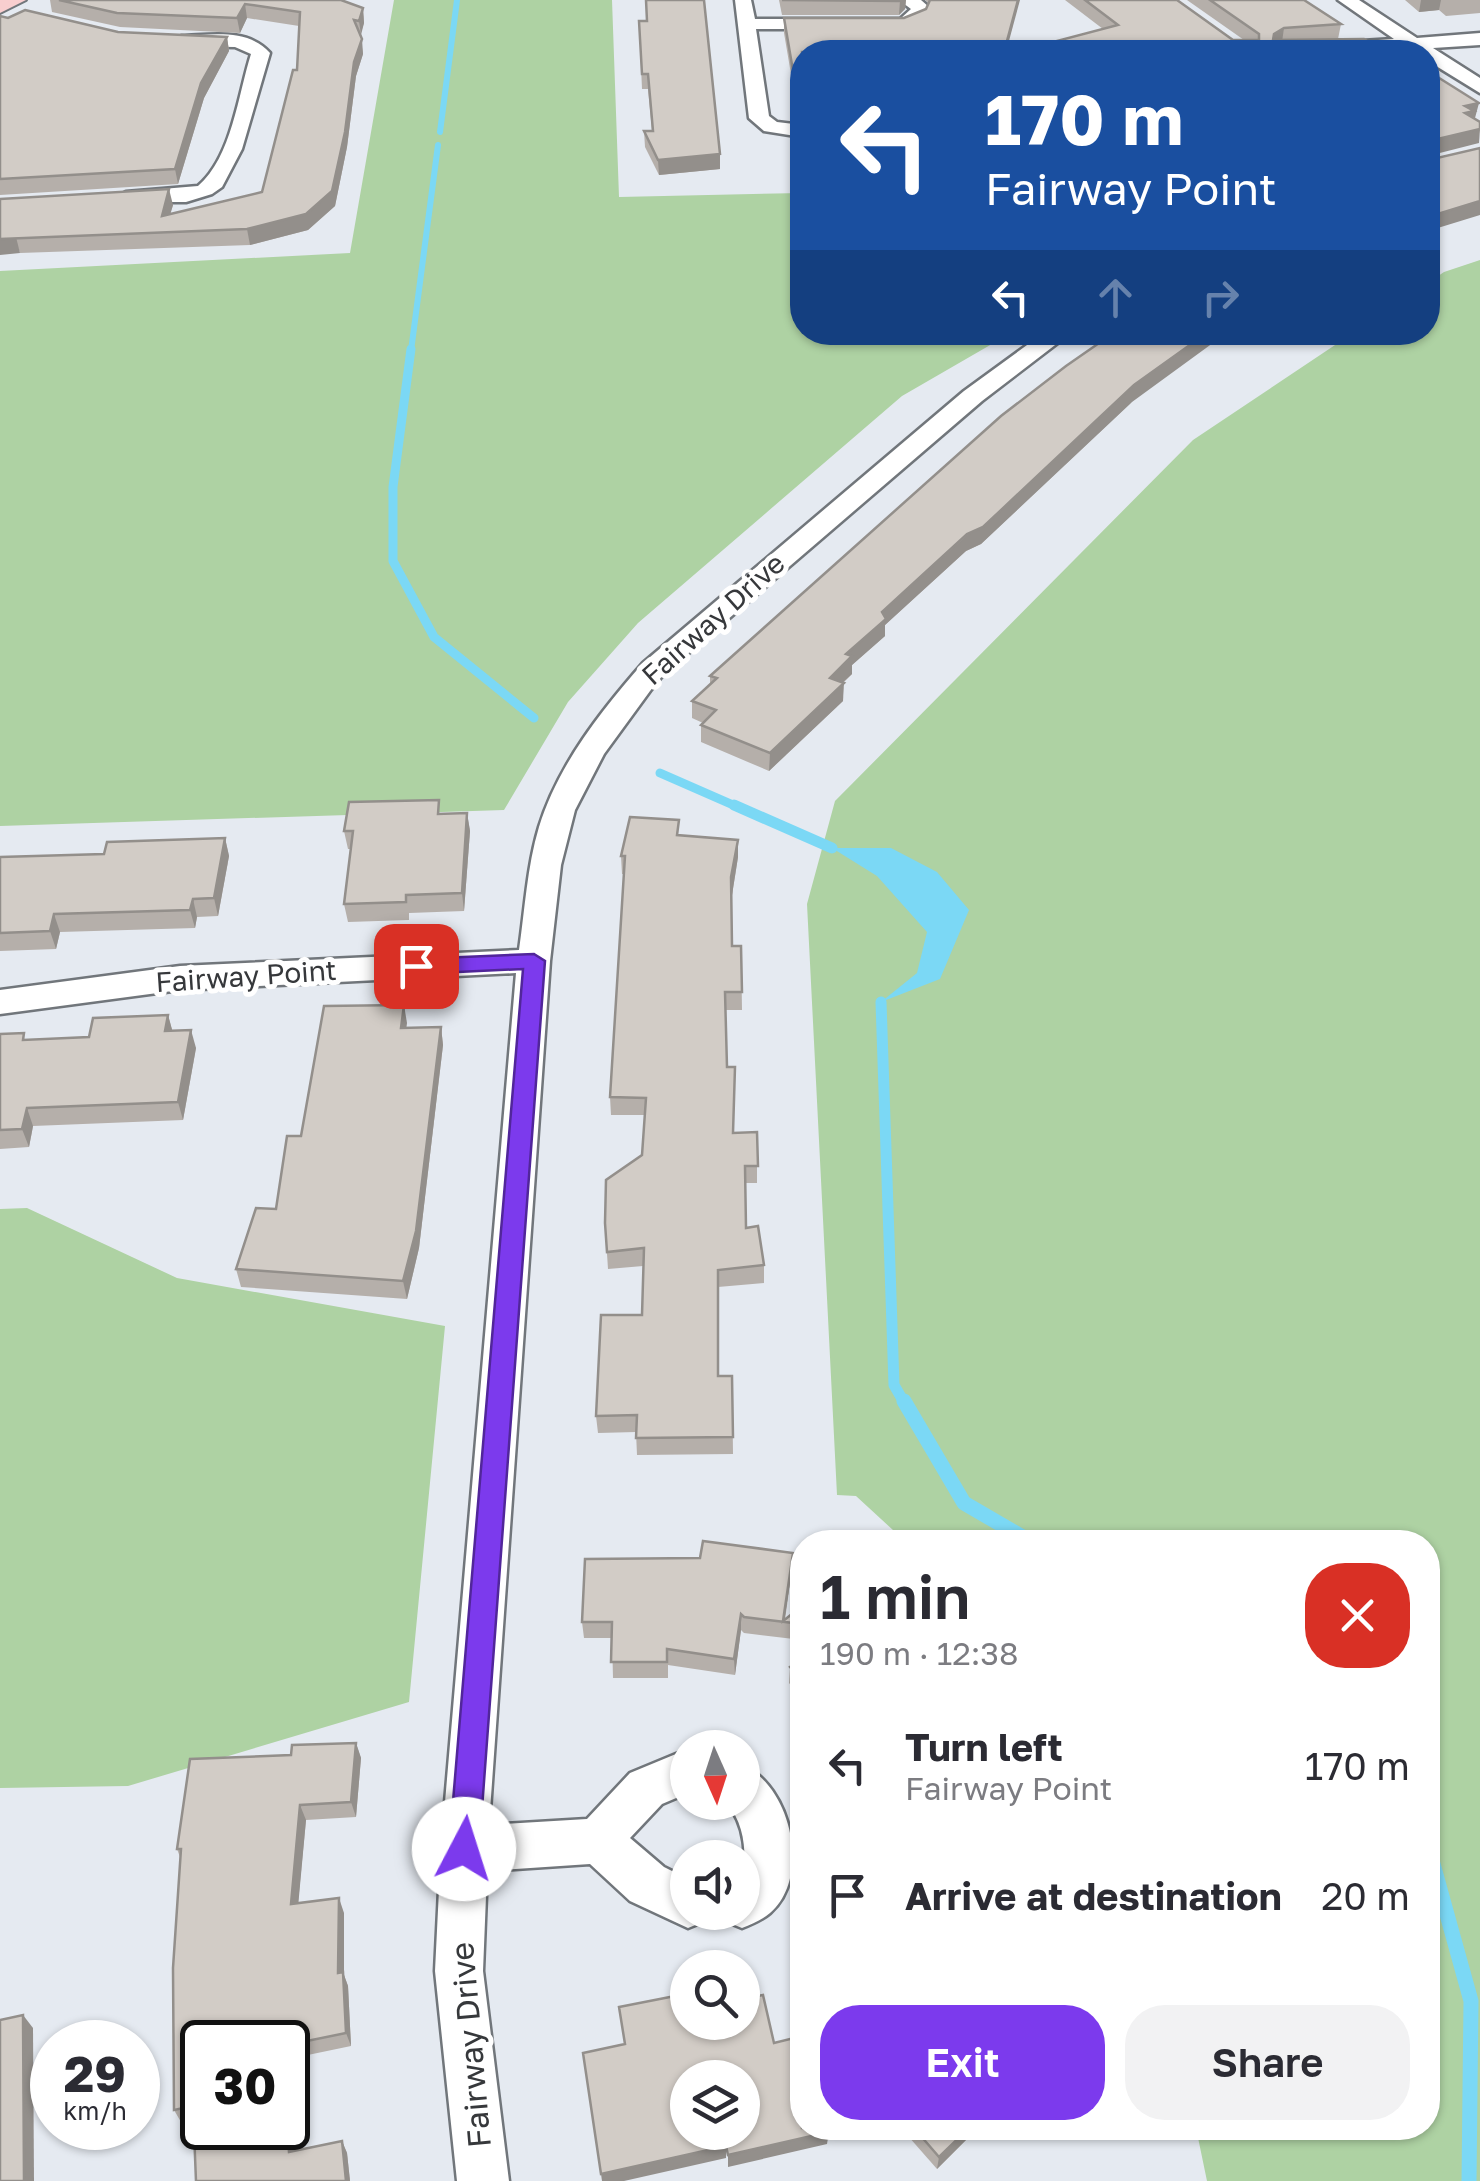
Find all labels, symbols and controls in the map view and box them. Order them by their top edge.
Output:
text: 170 m [985,76,1183,160]
icon: left [820,80,950,210]
text: Fairway Point [985,161,1277,215]
icon: left [983,270,1038,325]
icon: ahead [1088,270,1143,325]
icon: right [1193,270,1248,325]
street label: Fairway Drive [635,546,791,691]
pin [374,924,459,1009]
icon: arrive [389,939,444,994]
street label: Fairway Point [154,953,338,998]
text: 1 min [820,1560,970,1632]
button: close [1305,1563,1410,1668]
text: 190 m · 12:38 [820,1634,1019,1672]
text: Turn left [905,1724,1063,1769]
north arrow [670,1730,760,1820]
map controls [670,1730,760,2150]
icon: left [820,1738,875,1793]
text: 170 m [1305,1743,1410,1788]
text: Fairway Point [905,1769,1112,1807]
position arrow [412,1797,516,1901]
button: sound [670,1840,760,1930]
icon: arrive [820,1868,875,1923]
text: Arrive at destination [905,1873,1282,1918]
text: 20 m [1321,1873,1410,1918]
street label: Fairway Drive [442,1941,498,2149]
button: search [670,1950,760,2040]
button: Exit [820,2005,1105,2120]
button: Share [1125,2005,1410,2120]
speed limit sign: 30 [180,2020,310,2150]
text: 29 [64,2043,126,2103]
button: layers [670,2060,760,2150]
text: km/h [63,2095,127,2126]

